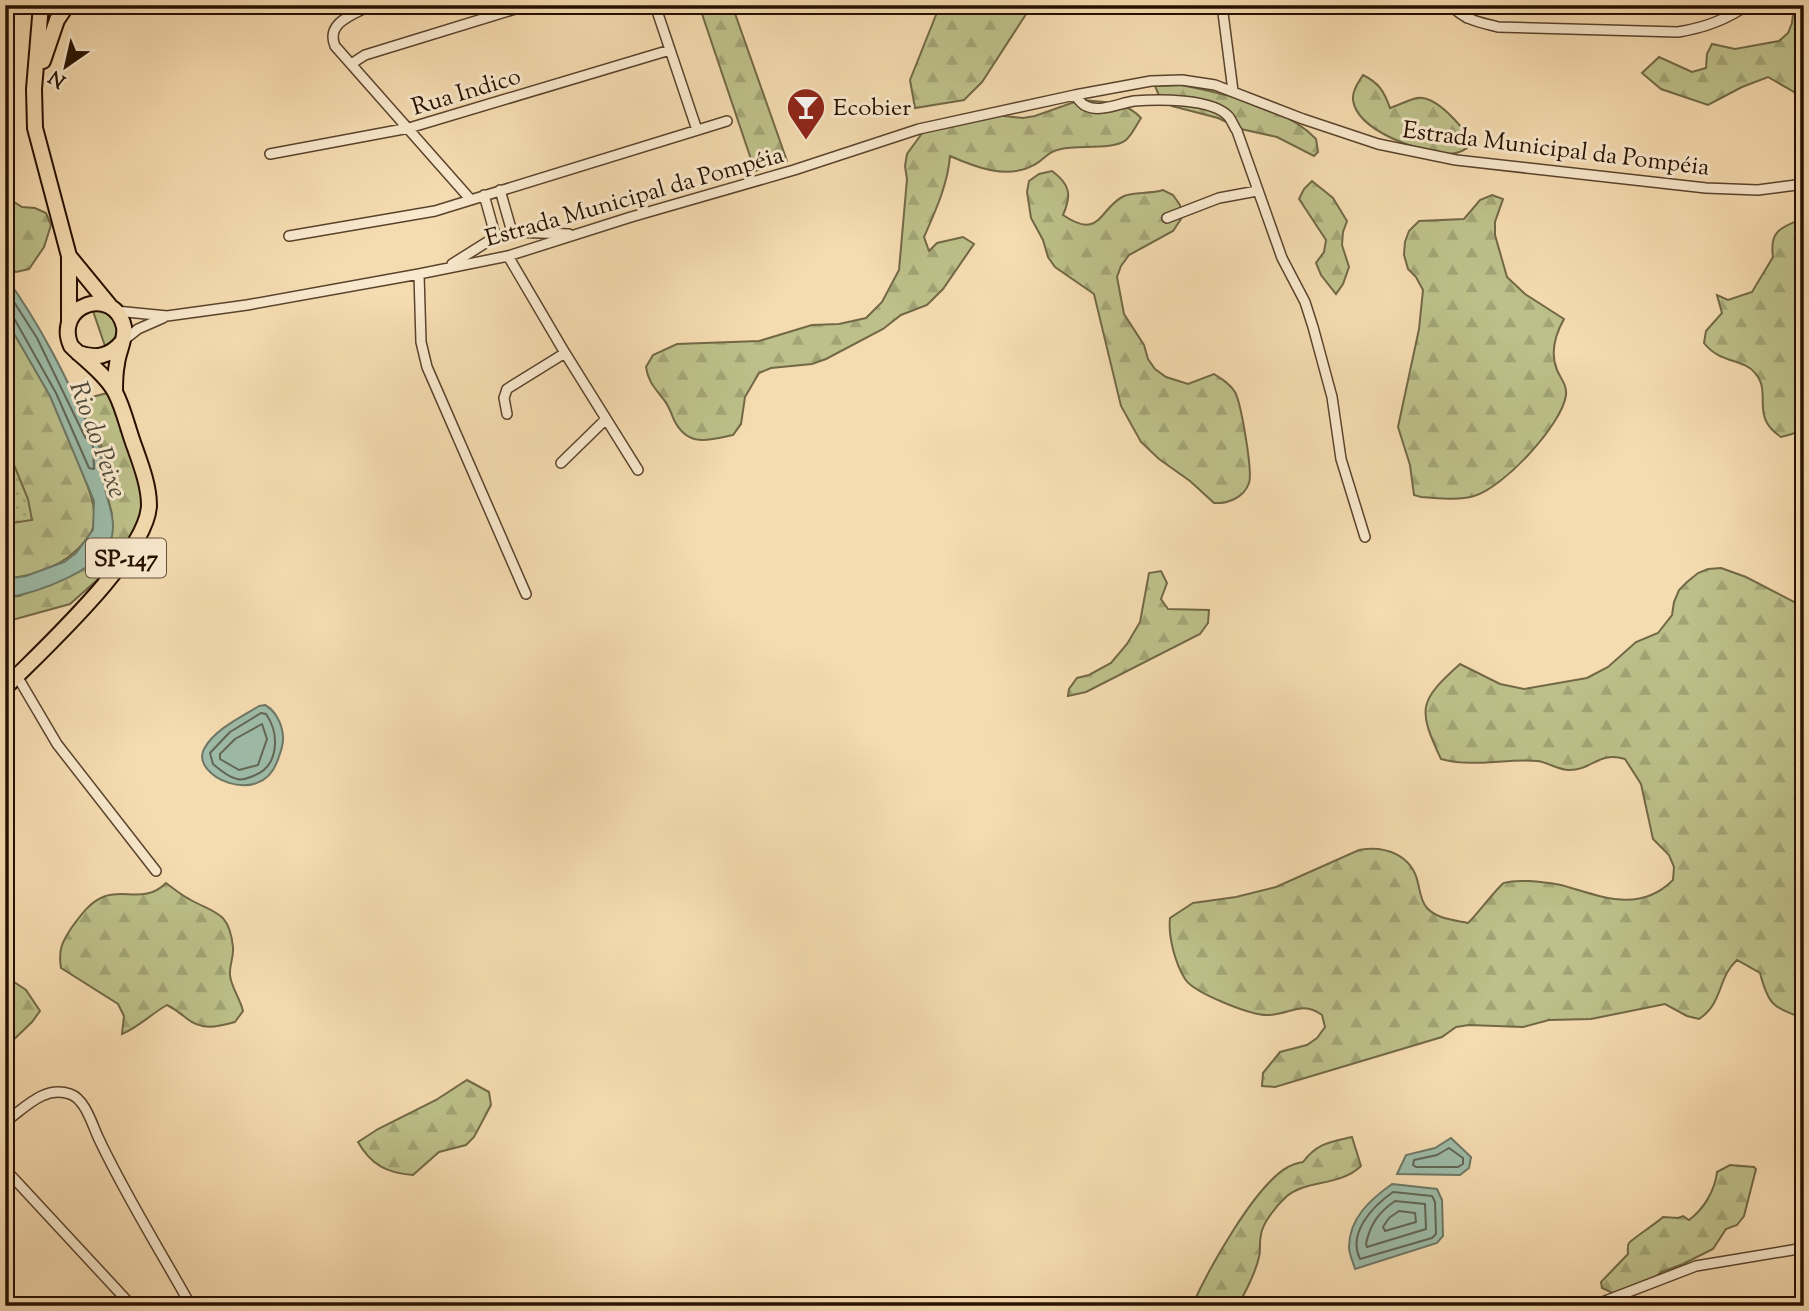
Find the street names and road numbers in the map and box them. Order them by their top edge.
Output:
street label: Rua Indico [408,60,525,126]
street label: Estrada Municipal da Pompéia [1400,114,1711,186]
street label: Estrada Municipal da Pompéia [481,139,788,257]
road number: SP-147 [86,538,166,578]

